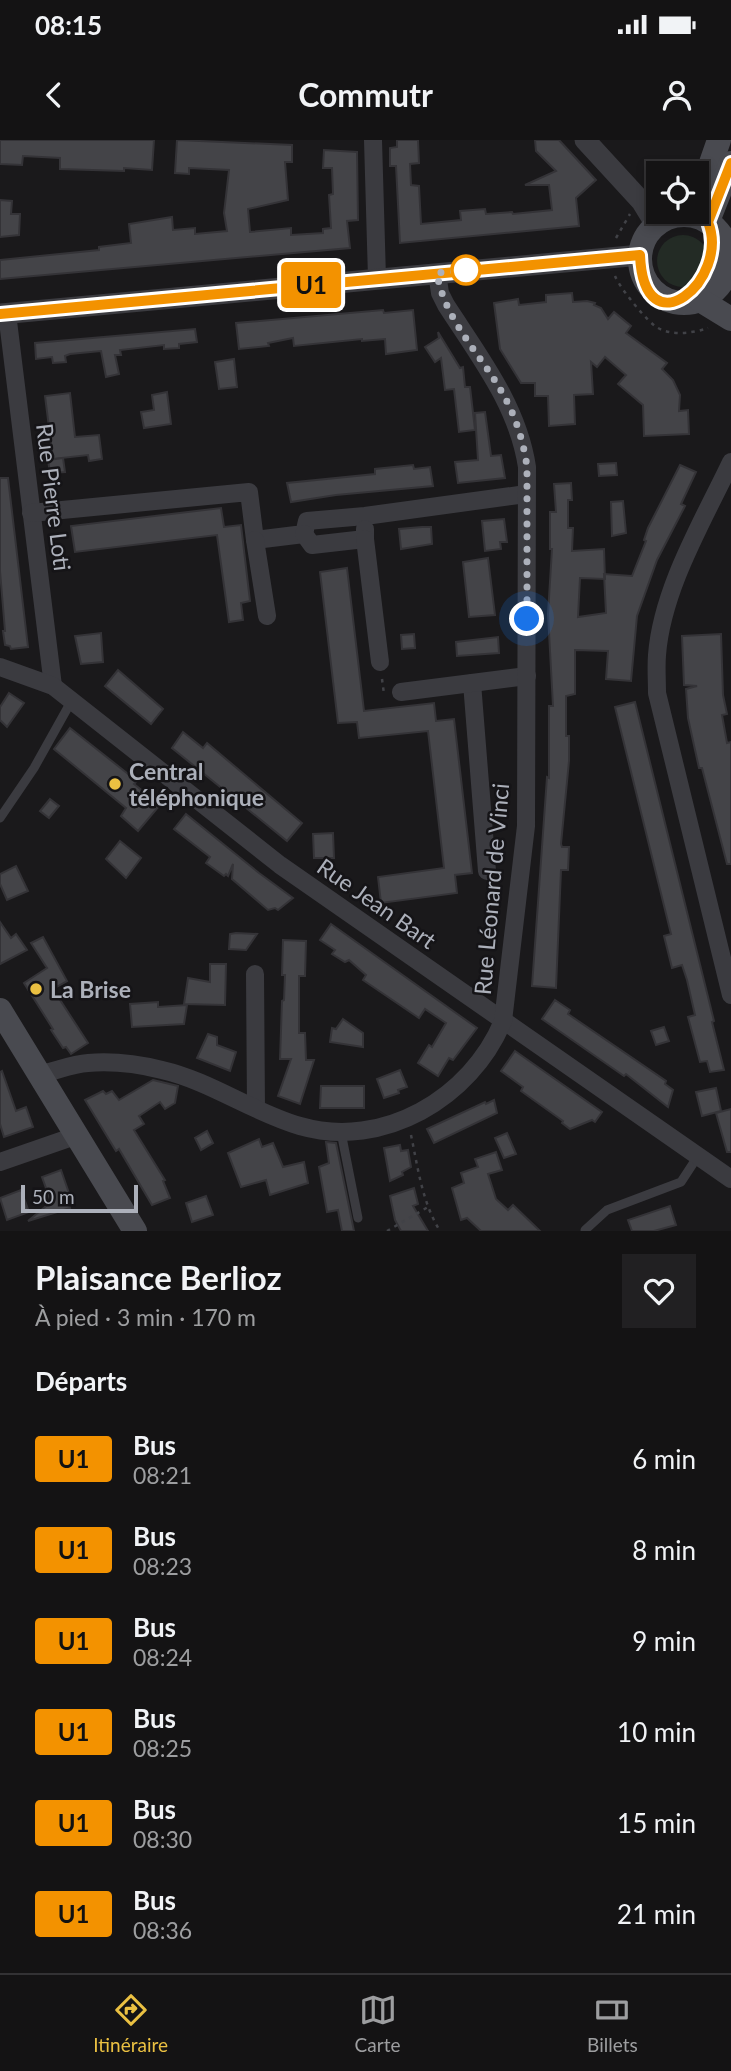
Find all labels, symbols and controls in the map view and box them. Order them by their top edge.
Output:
text: 08:15 [35,9,102,41]
text: Commutr [298,75,433,114]
icon: back [35,76,73,114]
icon: person [658,76,696,114]
map controls [646,161,709,224]
button: locate [646,161,709,224]
unlabelled marker [451,255,481,285]
line badge: U1 [280,262,342,308]
text: U1 [295,270,327,299]
street label: Rue Pierre Loti [31,422,77,572]
your location [509,601,544,636]
place label: Central téléphonique [129,757,264,811]
marker: Central téléphonique [107,776,123,792]
street label: Rue Léonard de Vinci [468,782,514,996]
street label: Rue Jean Bart [312,852,442,955]
place label: La Brise [50,975,131,1003]
marker: La Brise [28,981,44,997]
scale bar [21,1182,138,1214]
text: 50 m [32,1185,75,1208]
button: heart [622,1254,696,1328]
text: Plaisance Berlioz [35,1257,282,1297]
text: À pied · 3 min · 170 m [35,1303,256,1331]
text: Départs [35,1365,127,1397]
text: Bus [133,1429,176,1461]
text: 6 min [632,1443,696,1475]
text: U1 [58,1444,89,1473]
text: 08:21 [133,1461,192,1489]
text: Bus [133,1520,176,1552]
text: 8 min [632,1534,696,1566]
text: U1 [58,1535,89,1564]
text: 08:23 [133,1552,192,1580]
text: Bus [133,1611,176,1643]
text: 9 min [632,1625,696,1657]
text: U1 [58,1626,89,1655]
text: 08:24 [133,1643,192,1671]
text: Bus [133,1702,176,1734]
text: 10 min [617,1716,696,1748]
text: U1 [58,1717,89,1746]
text: 08:25 [133,1734,192,1762]
text: Bus [133,1793,176,1825]
text: 15 min [617,1807,696,1839]
text: U1 [58,1808,89,1837]
text: 08:30 [133,1825,192,1853]
text: Bus [133,1884,176,1916]
text: 21 min [617,1898,696,1930]
text: U1 [58,1899,89,1928]
text: 08:36 [133,1916,192,1944]
tab: Itinéraire [93,1991,168,2056]
tab: Carte [355,1991,400,2056]
tab: Billets [587,1991,638,2056]

